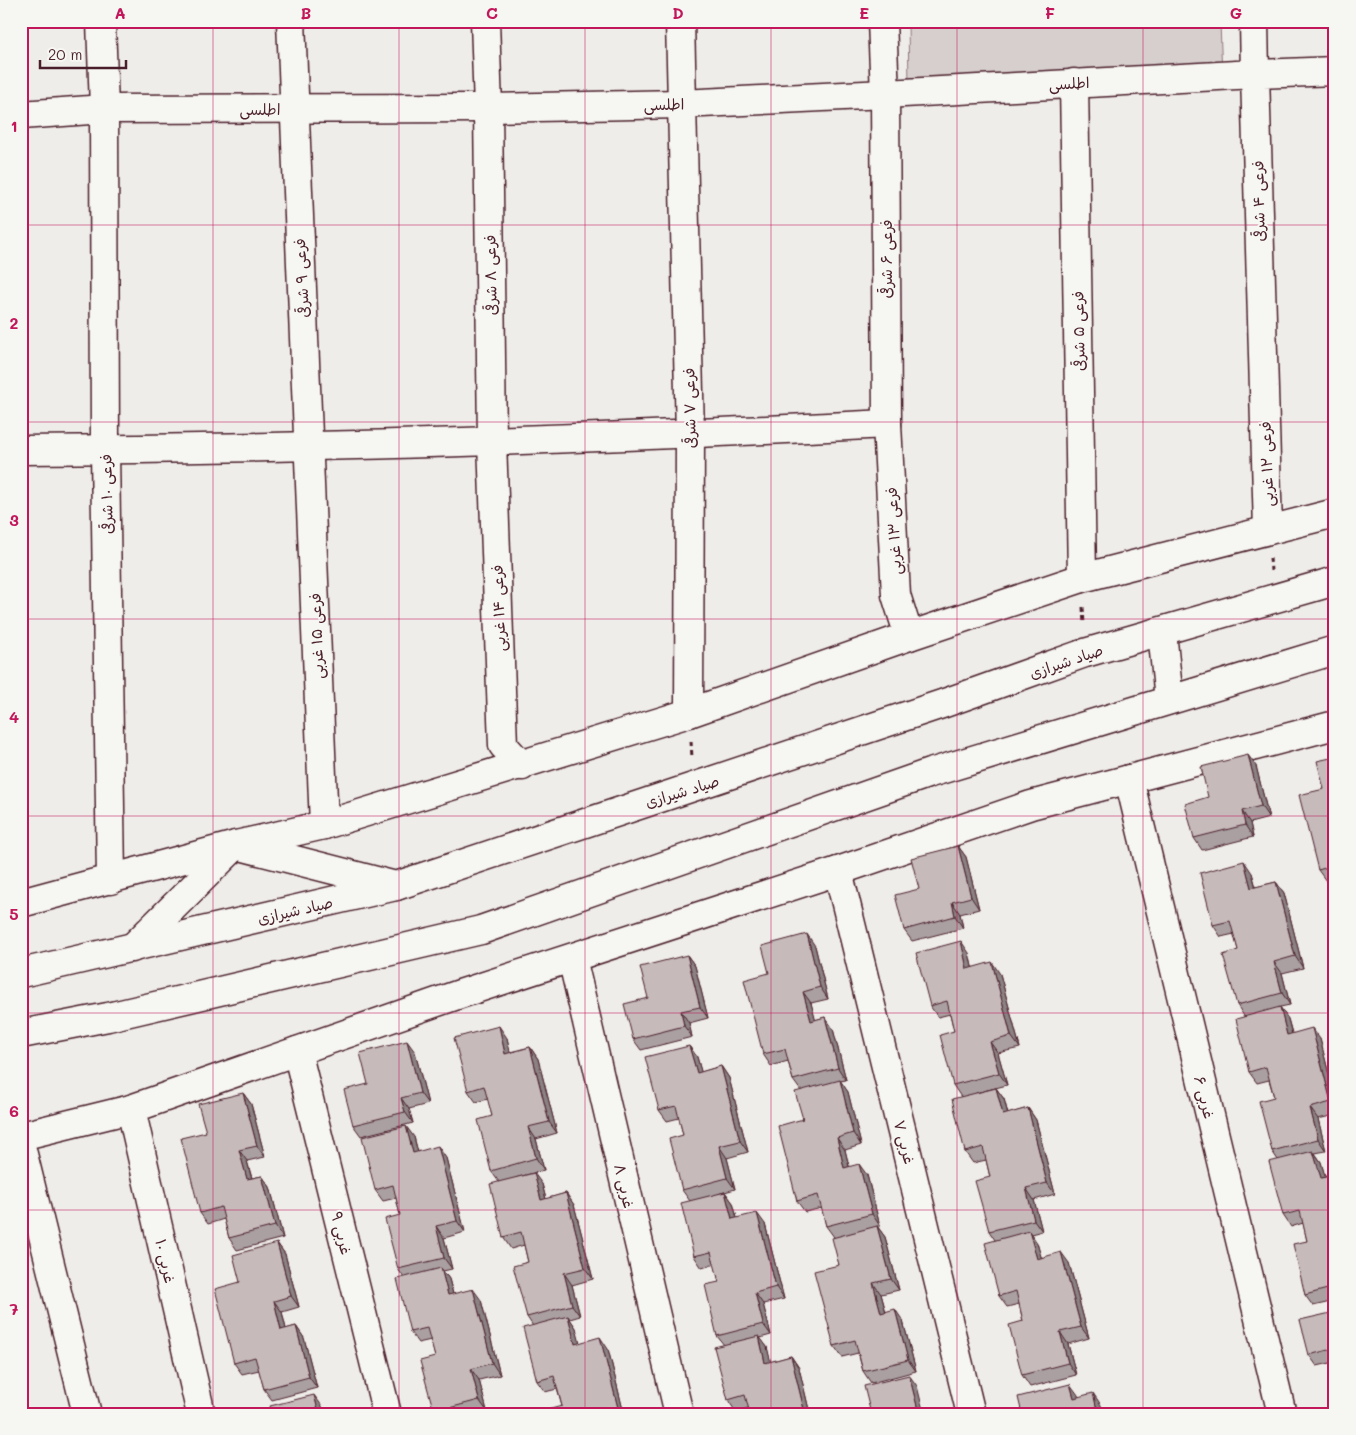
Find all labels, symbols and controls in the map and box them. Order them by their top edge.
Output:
text: A [114,2,126,23]
text: B [301,2,311,23]
text: C [486,2,498,23]
text: D [672,2,684,23]
text: E [859,2,869,23]
text: F [1045,2,1055,23]
text: G [1230,2,1242,23]
scale bar [40,38,126,70]
text: 20 m [48,44,82,64]
street label: اطلسی [1048,72,1090,95]
street label: اطلسی [643,93,685,116]
street label: اطلسی [240,99,280,120]
text: 1 [10,115,18,136]
street label: فرعی ۴ شرقی [1247,160,1270,242]
street label: فرعی ۶ شرقی [876,219,897,299]
street label: فرعی ۸ شرقی [479,235,502,315]
street label: فرعی ۹ شرقی [289,238,314,318]
street label: فرعی ۵ شرقی [1067,291,1090,371]
text: 2 [10,312,19,333]
street label: فرعی ۷ شرقی [678,367,701,448]
street label: فرعی ۱۲ غربی [1255,421,1278,507]
street label: فرعی ۱۰ شرقی [95,454,118,534]
street label: فرعی ۱۳ غربی [881,487,906,575]
text: 3 [9,509,19,530]
street label: فرعی ۱۴ غربی [486,564,511,652]
street label: فرعی ۱۵ غربی [305,593,328,679]
street label: صیاد شیرازی [1027,639,1105,683]
text: 4 [9,706,19,727]
street label: صیاد شیرازی [642,770,722,812]
street label: صیاد شیرازی [255,892,335,928]
text: 5 [9,903,19,924]
street label: ۶ غربی [1189,1074,1220,1121]
text: 6 [9,1100,19,1121]
street label: ۷ غربی [889,1118,920,1166]
street label: ۸ غربی [609,1162,640,1210]
street label: ۹ غربی [326,1209,357,1257]
street label: ۱۰ غربی [150,1237,181,1285]
text: 7 [10,1298,19,1319]

